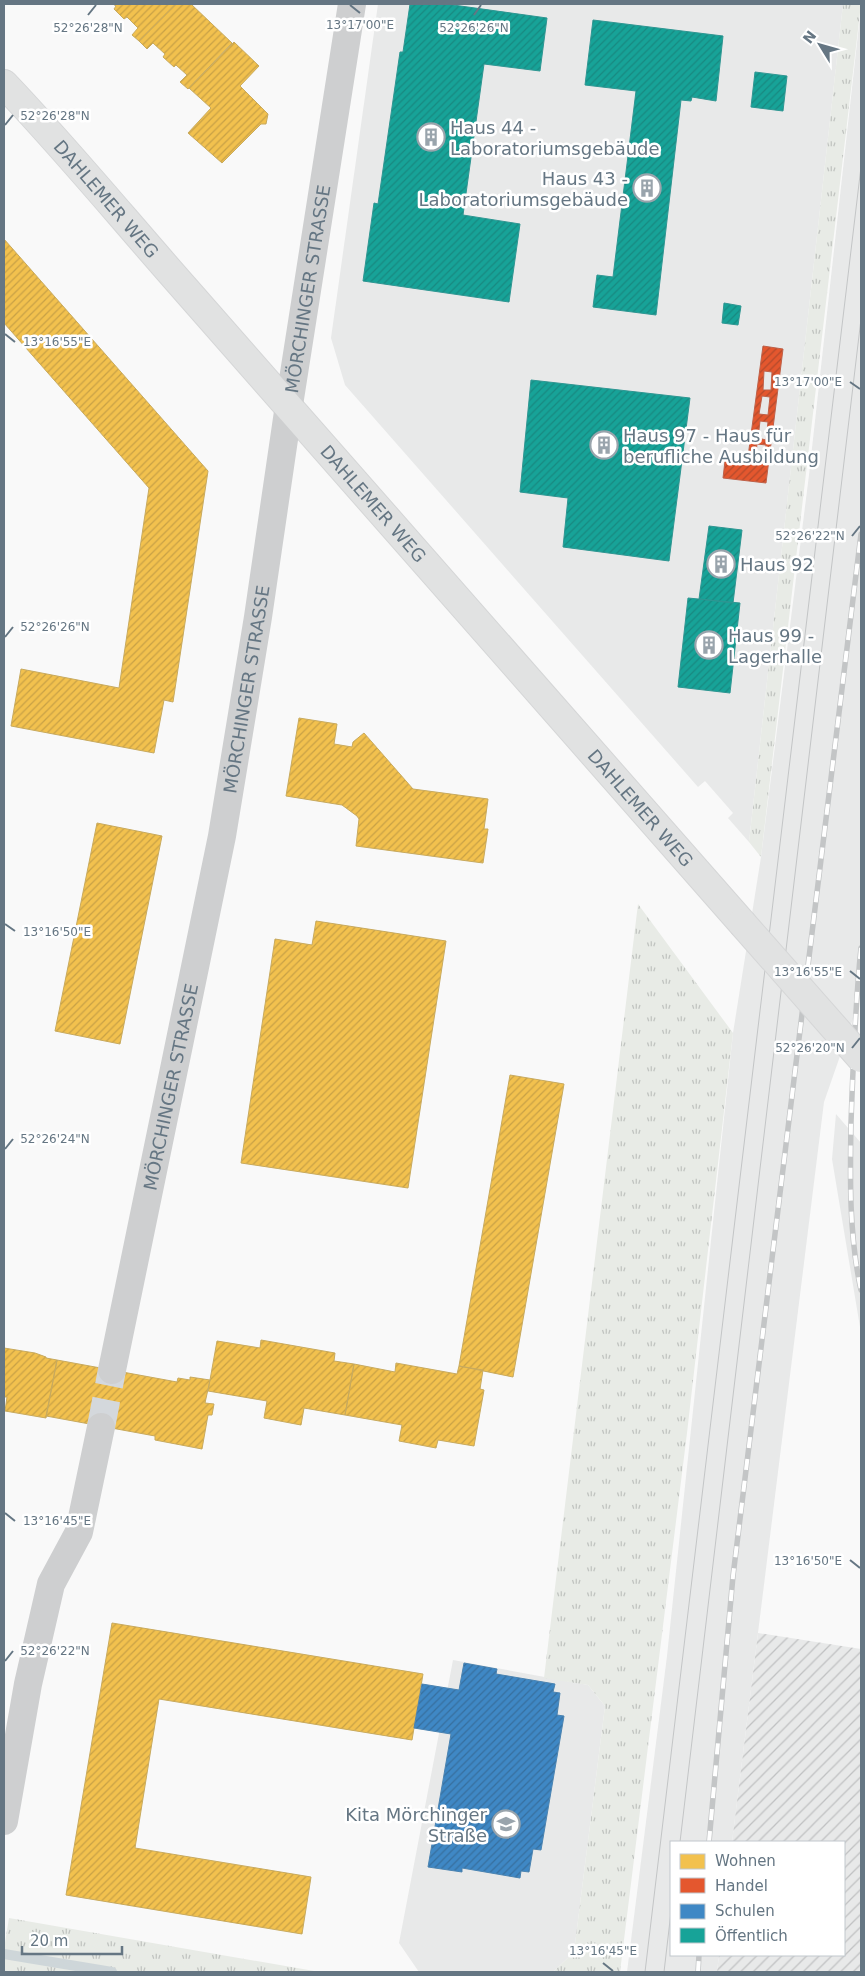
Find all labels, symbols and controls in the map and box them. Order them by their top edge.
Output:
text: 13°17'00"E [326,18,394,32]
north arrow [795,20,845,70]
text: 52°26'28"N [53,21,123,35]
text: 52°26'26"N [439,21,509,35]
text: N [800,28,820,47]
text: 52°26'28"N [20,109,90,123]
place label: Haus 44 - Laboratoriumsgebäude [450,117,660,159]
building icon: Haus 44 - Laboratoriumsgebäude [416,122,446,152]
street label: DAHLEMER WEG [50,136,163,262]
place label: Haus 43 - Laboratoriumsgebäude [418,168,628,210]
building icon: Haus 43 - Laboratoriumsgebäude [632,173,662,203]
street label: MÖRCHINGER STRASSE [281,183,334,394]
text: 13°16'55"E [23,335,91,349]
text: 13°17'00"E [774,375,842,389]
place label: Haus 97 - Haus für berufliche Ausbildung [623,425,819,467]
building icon: Haus 97 - Haus für berufliche Ausbildung [589,430,619,460]
street label: DAHLEMER WEG [317,440,431,566]
text: 52°26'22"N [775,529,845,543]
building icon: Haus 92 [706,549,736,579]
place label: Haus 92 [740,554,814,575]
street label: MÖRCHINGER STRASSE [219,584,273,795]
text: 52°26'26"N [20,620,90,634]
place label: Haus 99 - Lagerhalle [728,625,822,667]
building icon: Haus 99 - Lagerhalle [694,630,724,660]
street label: DAHLEMER WEG [584,745,698,871]
text: 13°16'50"E [23,925,91,939]
text: 13°16'55"E [774,965,842,979]
street label: MÖRCHINGER STRASSE [139,982,202,1192]
text: 52°26'20"N [775,1041,845,1055]
text: 52°26'24"N [20,1132,90,1146]
text: 13°16'45"E [23,1514,91,1528]
text: 13°16'50"E [774,1554,842,1568]
text: 52°26'22"N [20,1644,90,1658]
place label: Kita Mörchinger Straße [345,1804,488,1846]
school or university icon: Kita Mörchinger Straße [491,1809,521,1839]
legend [670,1841,845,1956]
text: Wohnen [715,1852,776,1870]
text: Handel [715,1877,768,1895]
text: Schulen [715,1902,775,1920]
scale bar [22,1924,122,1956]
text: Öffentlich [715,1926,788,1945]
text: 20 m [30,1932,68,1950]
text: 13°16'45"E [569,1944,637,1958]

